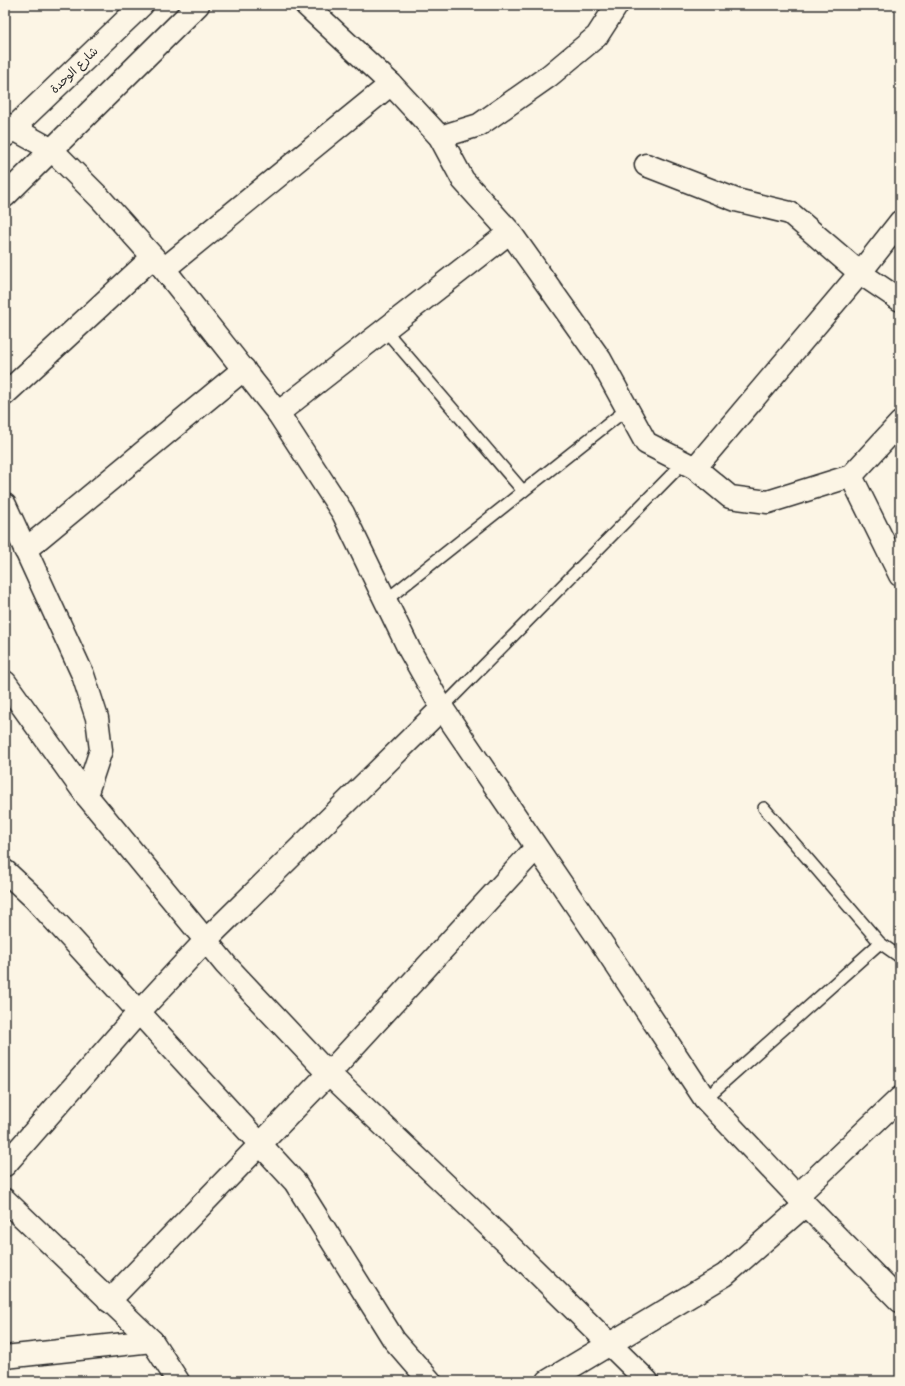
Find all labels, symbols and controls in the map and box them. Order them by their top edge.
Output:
street label: شارع الوحدة [47,44,102,98]

